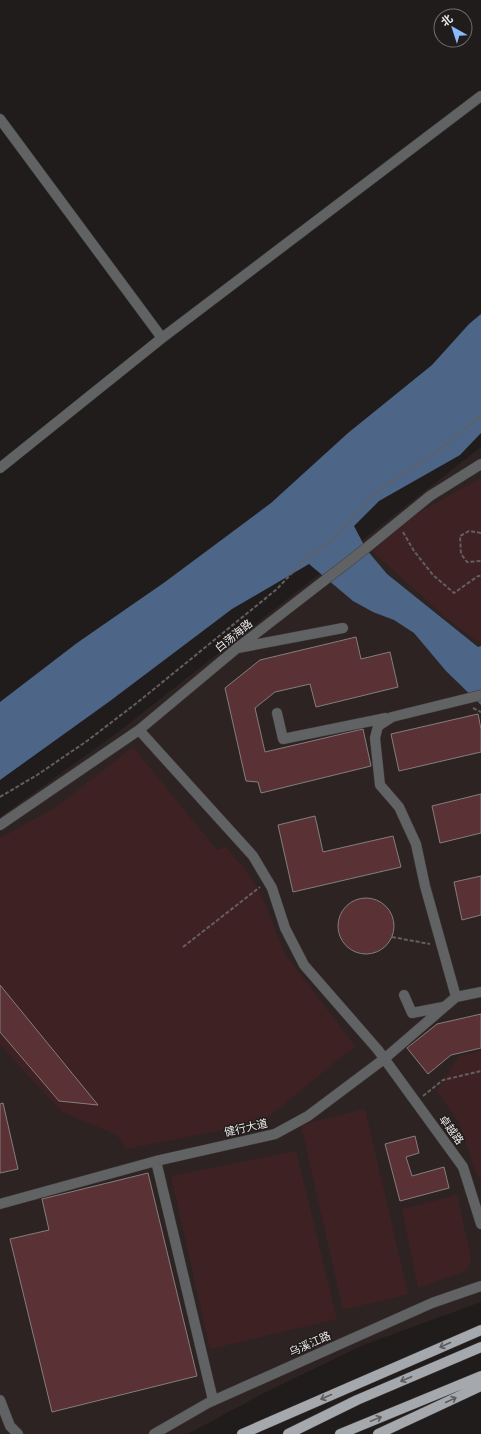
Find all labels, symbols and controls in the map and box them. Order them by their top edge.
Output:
north arrow [433,8,473,48]
text: 北 [439,12,455,29]
street label: 白荡海路 [213,617,255,655]
street label: 卓越路 [436,1113,466,1147]
street label: 健行大道 [223,1117,269,1139]
street label: 乌溪江路 [287,1329,333,1359]
one-way arrow [440,1342,452,1349]
one-way arrow [401,1376,413,1383]
one-way arrow [321,1394,333,1401]
one-way arrow [445,1396,457,1403]
one-way arrow [370,1415,382,1422]

